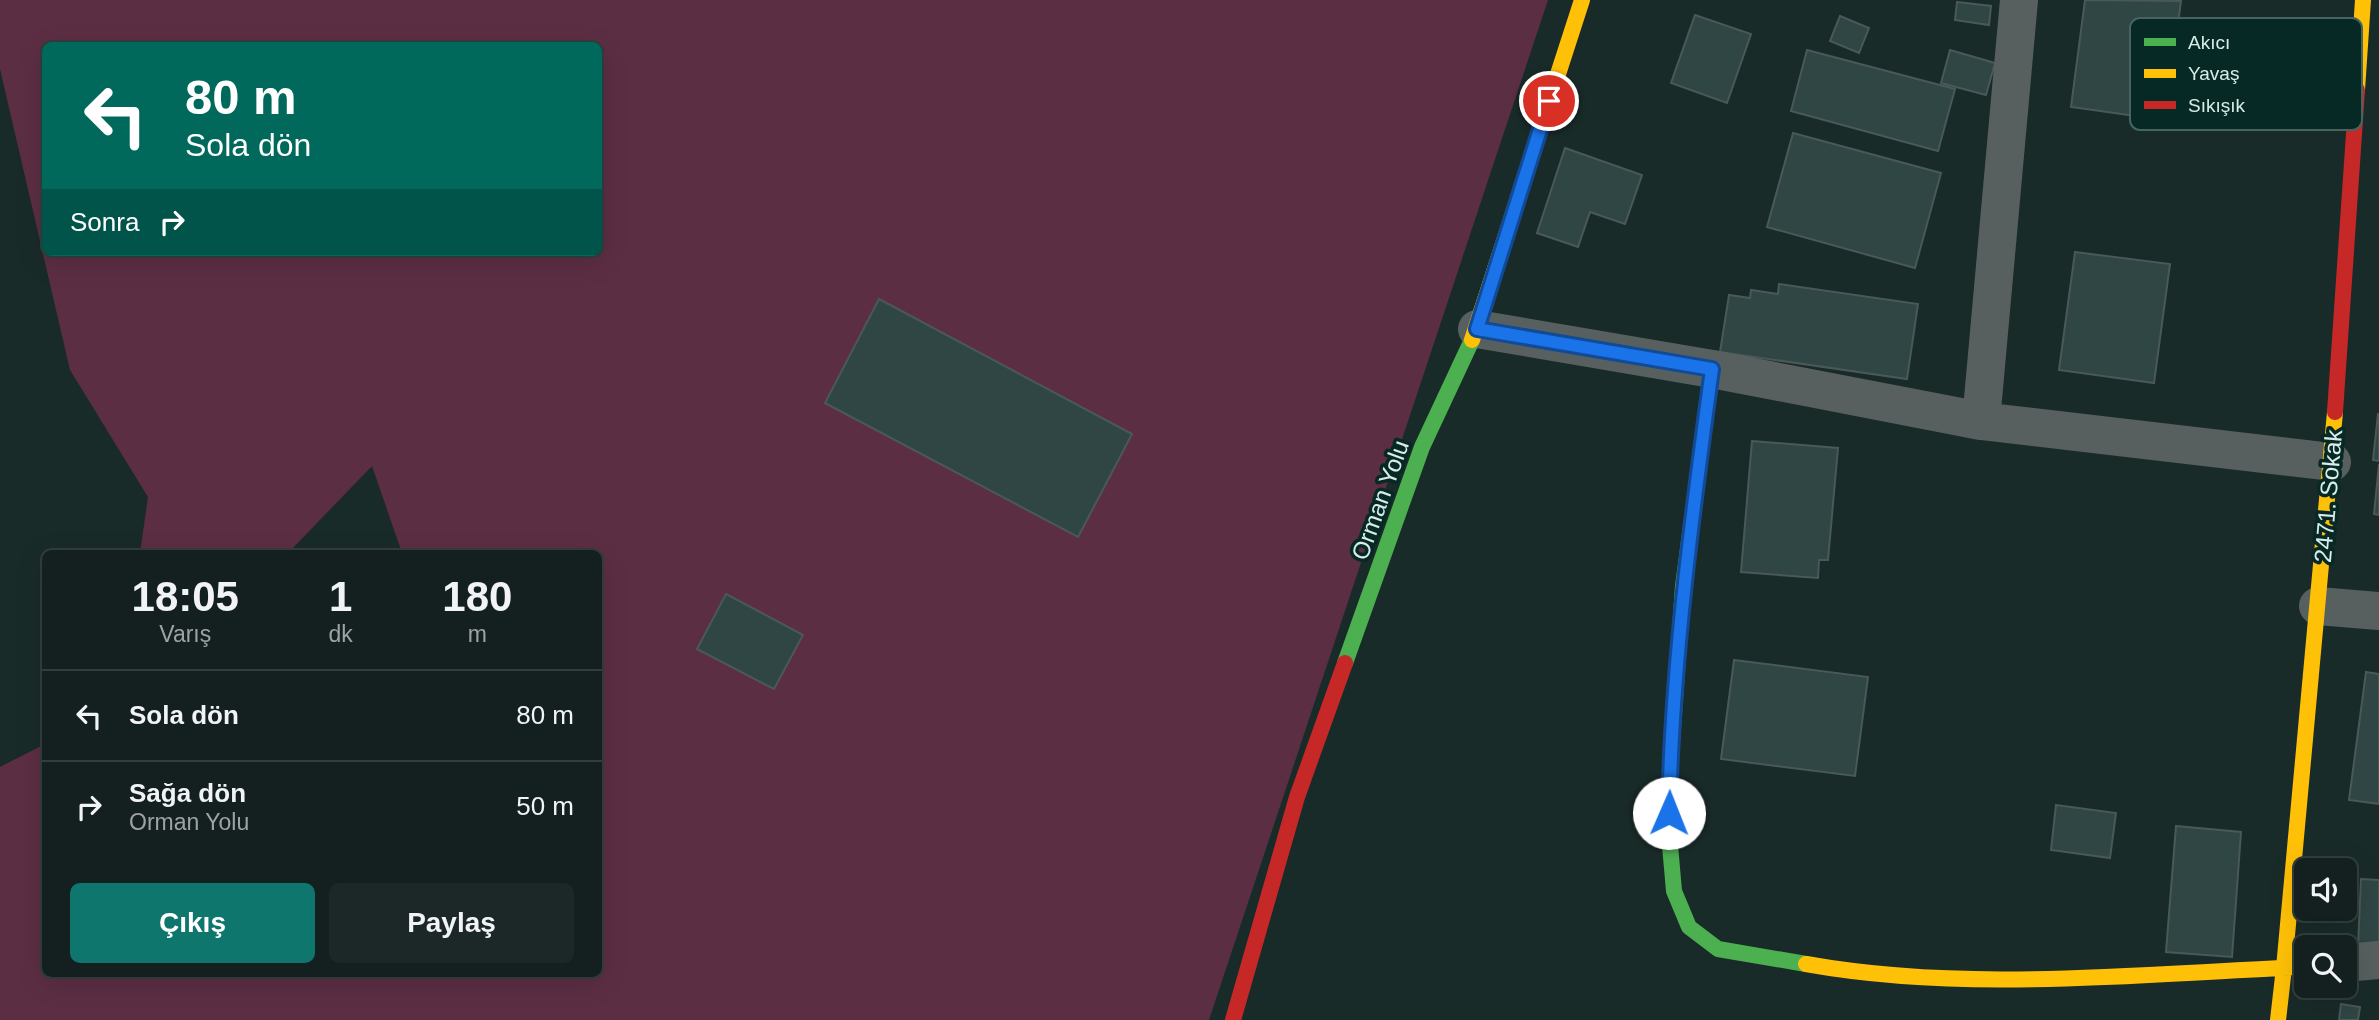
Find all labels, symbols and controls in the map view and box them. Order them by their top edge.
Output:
legend [2130,18,2362,130]
text: Akıcı [2188,32,2230,53]
text: Yavaş [2188,63,2239,84]
icon: left [70,70,161,161]
text: 80 m [185,70,297,124]
pin [1519,71,1579,131]
icon: arrive [1530,82,1568,120]
text: Sıkışık [2188,95,2246,116]
text: Sola dön [185,127,311,163]
icon: right [153,203,191,241]
text: Sonra [70,207,139,237]
street label: 2471. Sokak [2309,427,2347,564]
street label: Orman Yolu [1346,436,1414,564]
text: 18:05 [132,573,239,620]
text: 1 [329,573,352,620]
text: 180 [442,573,512,620]
text: Varış [159,621,211,647]
text: dk [329,621,353,647]
text: m [468,621,487,647]
icon: left [70,697,108,735]
text: Sola dön [129,700,239,730]
text: 80 m [516,700,574,730]
position arrow [1632,776,1706,850]
text: Sağa dön [129,778,246,808]
icon: right [70,788,108,826]
text: 50 m [516,791,574,821]
text: Orman Yolu [129,809,249,835]
map controls [2294,858,2357,998]
button: sound [2294,858,2357,921]
button: Çıkış [70,883,315,963]
button: Paylaş [329,883,574,963]
button: search [2294,935,2357,998]

